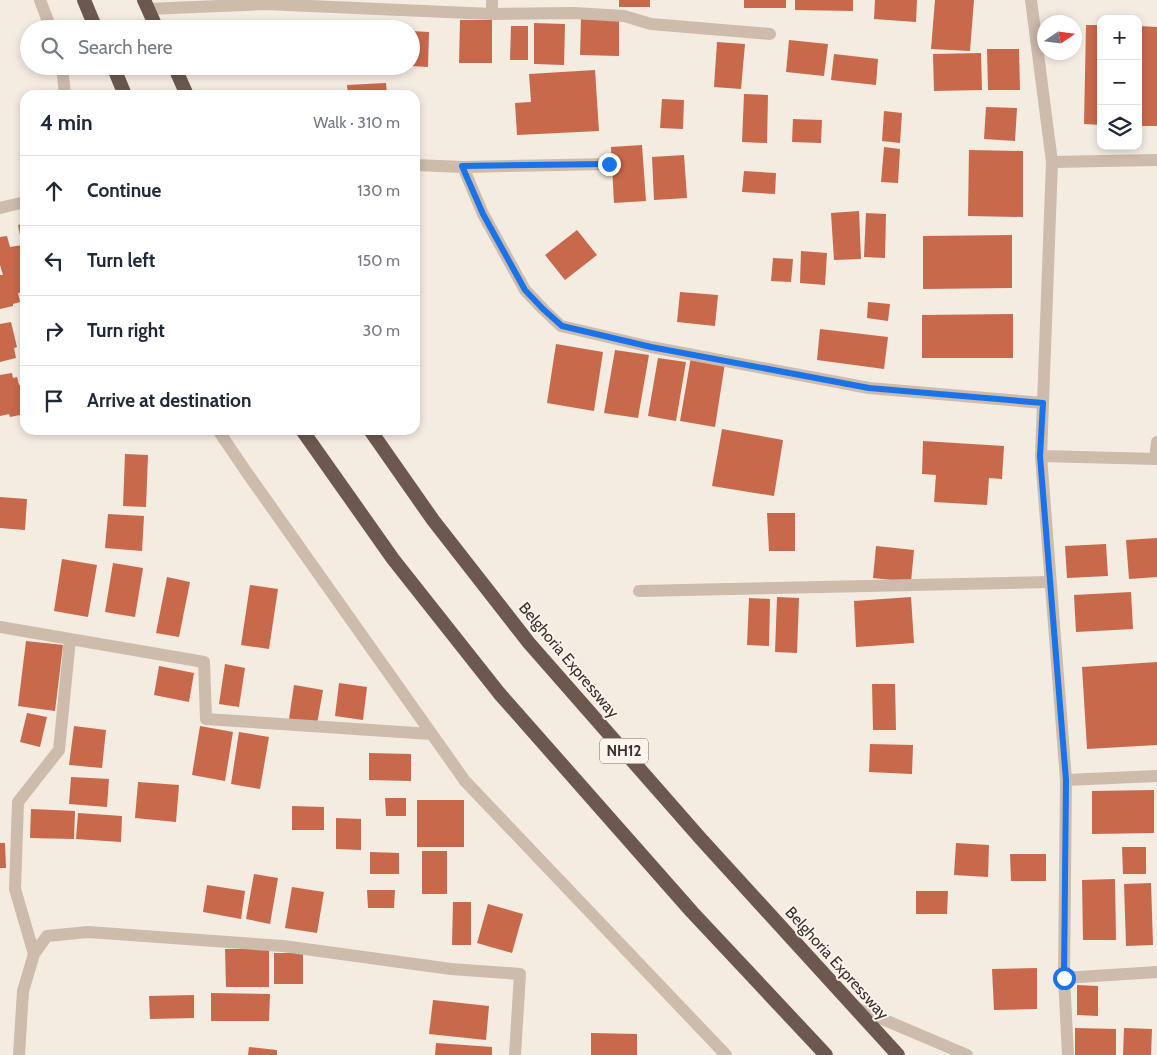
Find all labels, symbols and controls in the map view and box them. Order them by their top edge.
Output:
north arrow [1037,15,1082,60]
map controls [1097,15,1142,150]
button: + [1097,15,1142,60]
search box [20,20,420,75]
icon: search [38,34,66,62]
text: Search here [78,36,172,59]
button: − [1097,60,1142,105]
button: layers [1097,105,1142,150]
text: 4 min [40,110,93,135]
text: Walk · 310 m [313,113,400,132]
route end [598,153,621,176]
icon: ahead [40,177,68,205]
text: Continue [87,179,161,202]
text: 130 m [357,181,400,200]
icon: left [40,247,68,275]
text: Turn left [87,249,155,272]
text: 150 m [357,251,400,270]
icon: right [40,317,68,345]
text: Turn right [87,319,165,342]
text: 30 m [363,321,400,340]
icon: arrive [40,387,68,415]
text: Arrive at destination [87,389,251,412]
street label: Belghoria Expressway [515,598,623,722]
road number: NH12 [600,738,648,764]
street label: Belghoria Expressway [781,903,893,1023]
route start [1053,967,1076,990]

